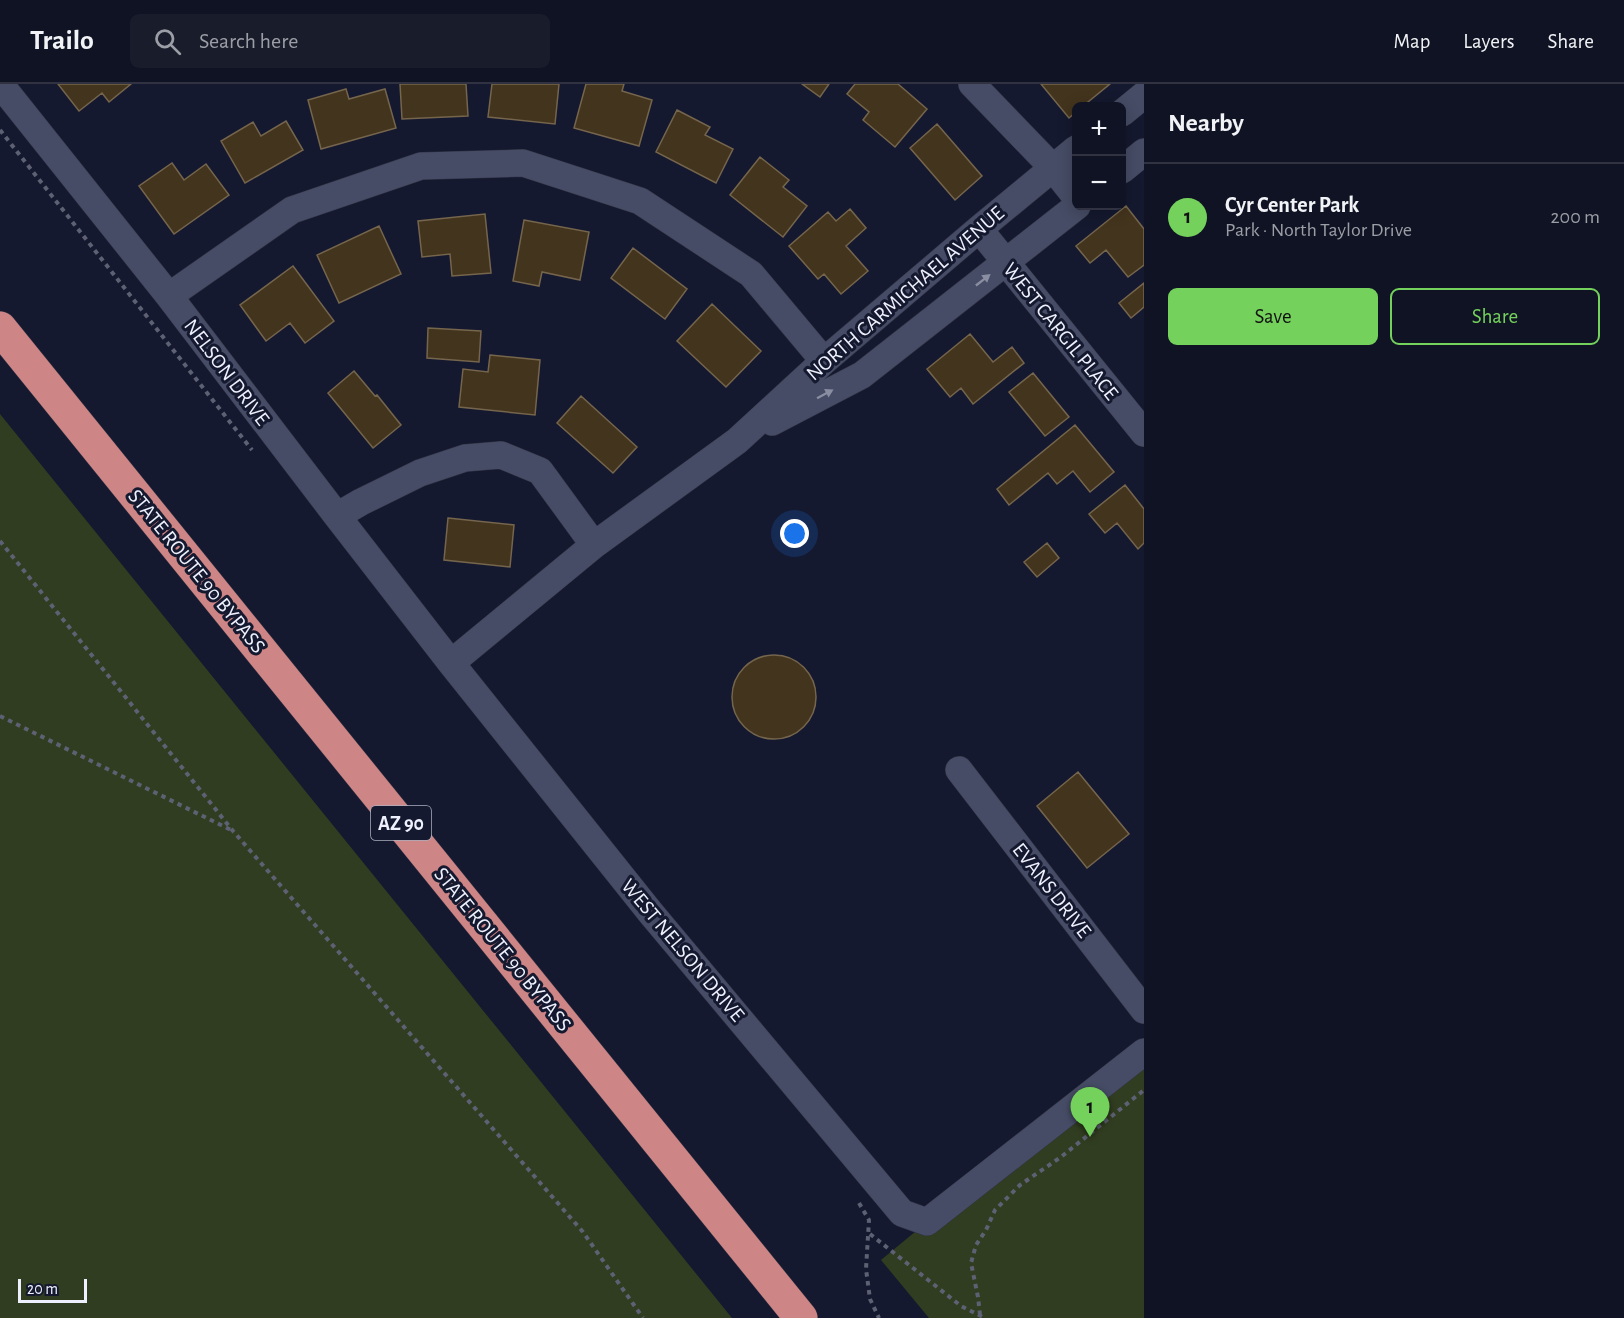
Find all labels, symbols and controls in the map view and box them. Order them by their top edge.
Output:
search box [130,14,550,68]
icon: search [151,25,184,58]
text: Trailo [30,27,94,55]
text: Search here [199,30,298,52]
text: Map [1394,31,1430,52]
text: Layers [1463,31,1514,52]
text: Share [1547,31,1594,52]
map controls [1072,102,1126,210]
button: + [1072,102,1126,156]
text: Nearby [1168,110,1244,136]
button: − [1072,156,1126,210]
text: Cyr Center Park [1225,194,1359,216]
street label: NORTH CARMICHAEL AVENUE [803,202,1008,385]
text: 1 [1184,207,1191,227]
text: 200 m [1550,207,1600,227]
text: Park · North Taylor Drive [1225,220,1412,240]
street label: WEST CARGIL PLACE [999,259,1122,404]
one-way arrow [976,275,991,287]
button: Save [1168,288,1378,345]
button: Share [1390,288,1600,345]
street label: NELSON DRIVE [180,315,273,429]
one-way arrow [817,389,834,399]
street label: STATE ROUTE 90 BYPASS [124,485,269,657]
your location [780,519,809,548]
road number: AZ 90 [371,806,431,840]
street label: EVANS DRIVE [1008,839,1095,942]
street label: STATE ROUTE 90 BYPASS [430,863,575,1035]
street label: WEST NELSON DRIVE [617,875,748,1026]
pin: 1 [1070,1088,1110,1137]
scale bar [18,1276,87,1304]
text: 20 m [27,1281,58,1297]

